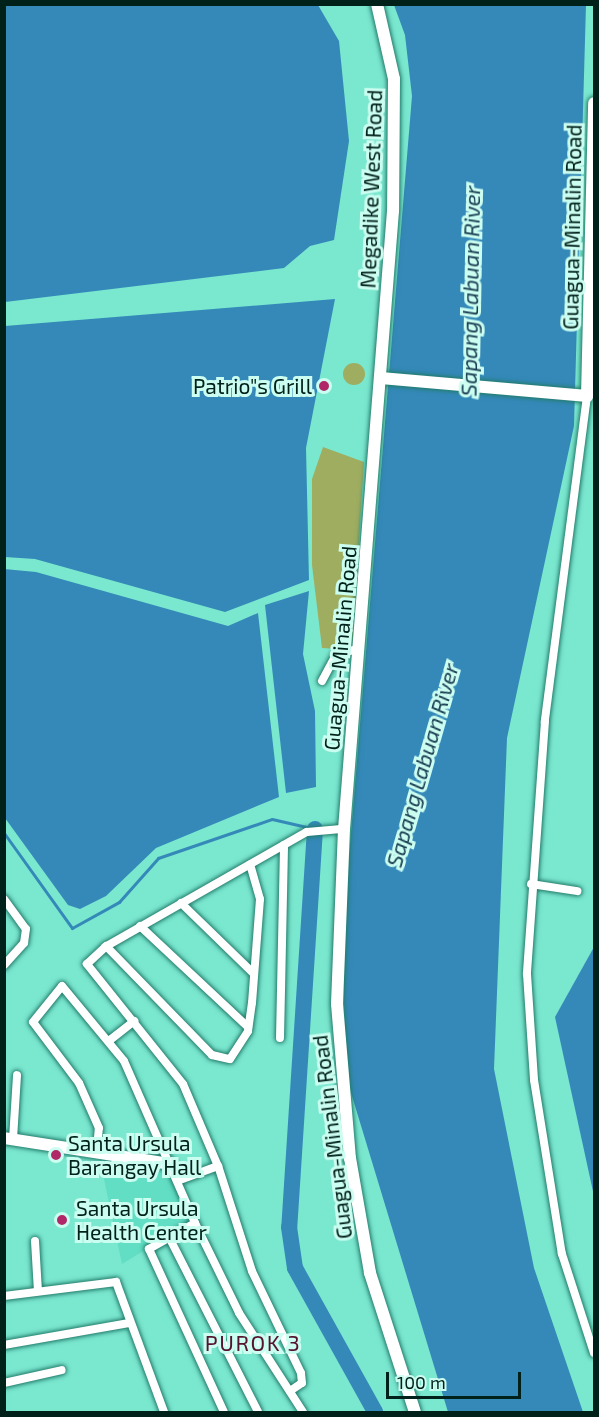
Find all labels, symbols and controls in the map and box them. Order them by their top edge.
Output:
street label: Megadike West Road [355,89,387,289]
street label: Guagua-Minalin Road [558,124,586,330]
water label: Sapang Labuan River [455,185,485,397]
place label: Patrio"s Grill [193,373,312,399]
marker: Patrio"s Grill [317,379,331,393]
street label: Guagua-Minalin Road [318,545,362,751]
water label: Sapang Labuan River [380,660,464,870]
street label: Guagua-Minalin Road [307,1034,357,1240]
place label: Santa Ursula Barangay Hall [68,1130,202,1180]
marker: Santa Ursula Barangay Hall [49,1148,63,1162]
place label: Santa Ursula Health Center [76,1195,207,1245]
marker: Santa Ursula Health Center [53,1211,71,1229]
district label: PUROK 3 [205,1330,301,1356]
scale bar [389,1360,524,1398]
text: 100 m [397,1371,446,1393]

